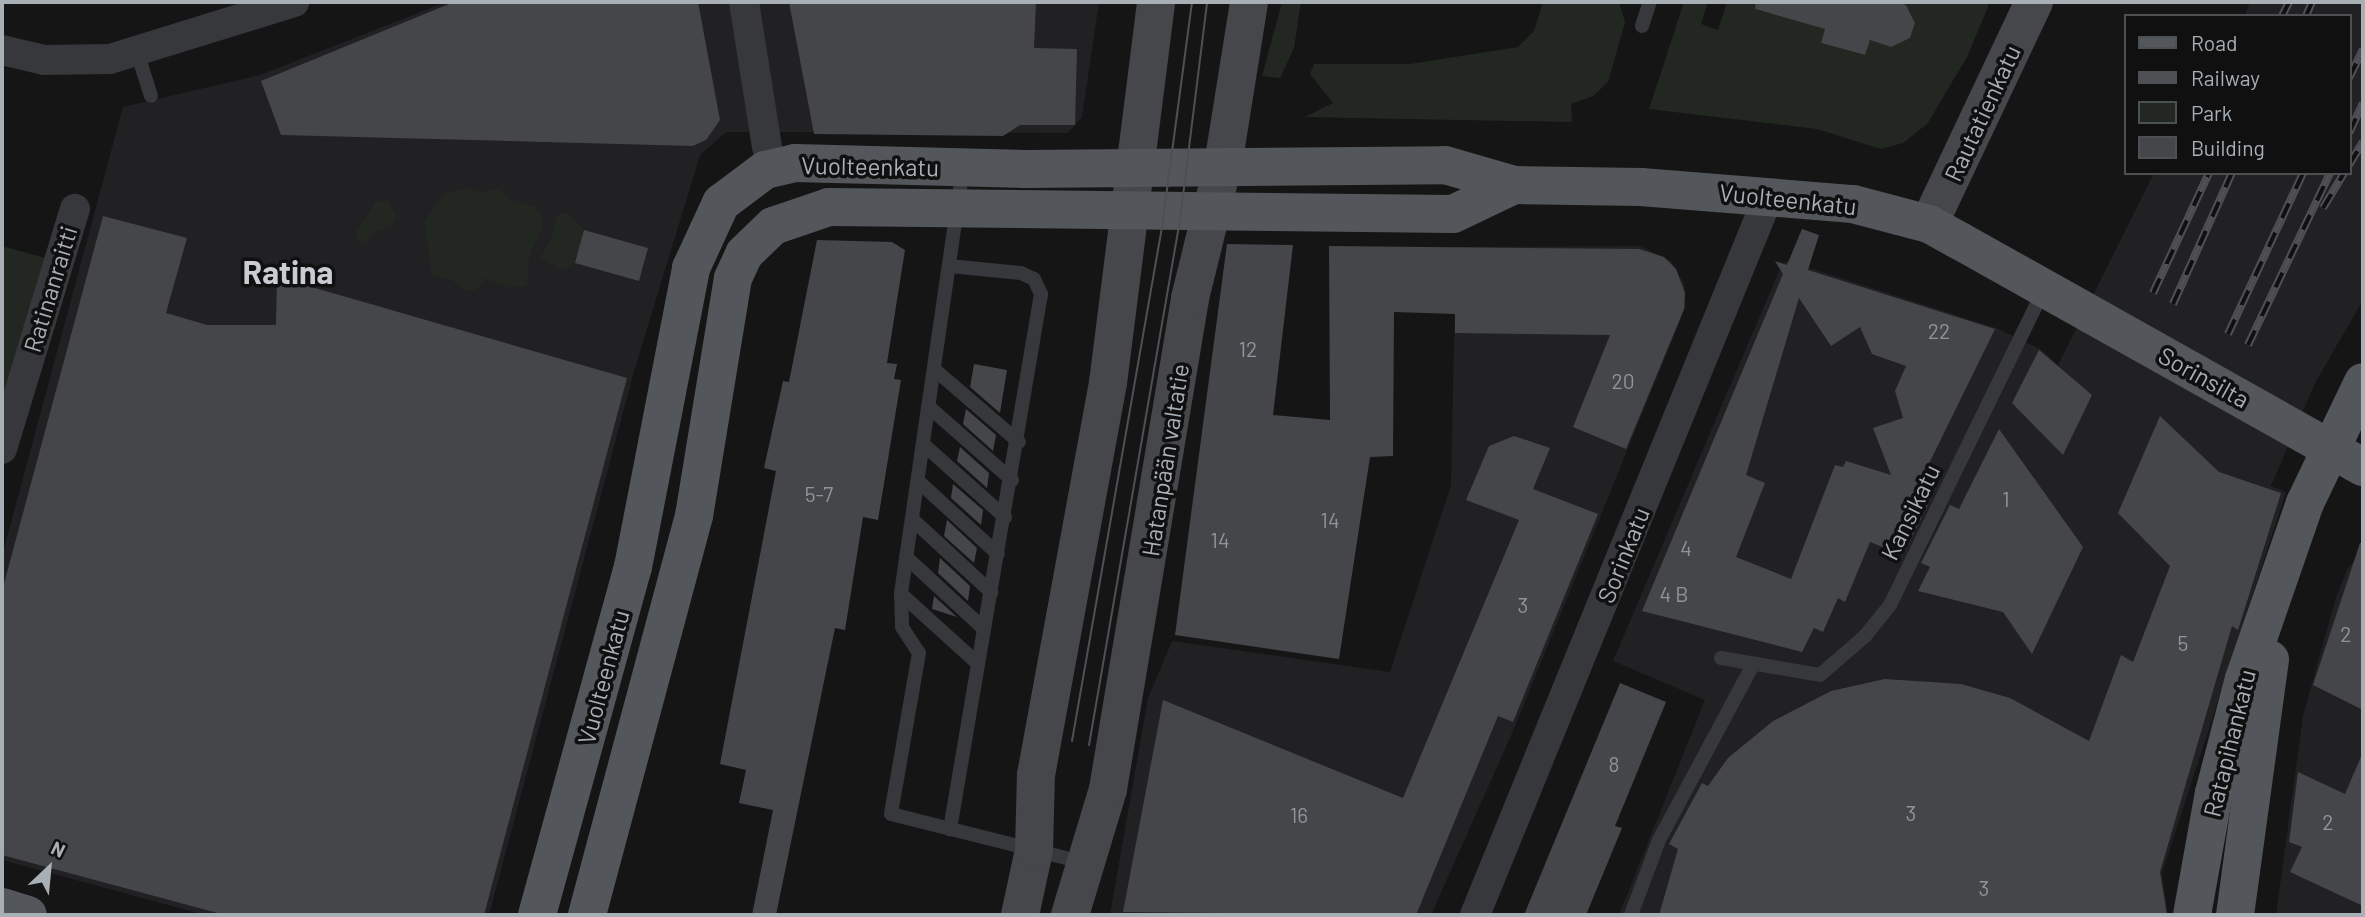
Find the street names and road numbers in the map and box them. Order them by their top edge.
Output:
street label: Rautatienkatu [1938,40,2026,186]
street label: Vuolteenkatu [801,150,939,182]
street label: Vuolteenkatu [1718,177,1858,221]
street label: Ratinanraitti [17,222,83,356]
street label: Sorinsilta [2154,340,2254,414]
street label: Hatanpään valtatie [1136,362,1194,558]
street label: Kansikatu [1874,459,1946,565]
street label: Sorinkatu [1591,503,1655,607]
street label: Vuolteenkatu [571,607,635,747]
street label: Ratapihankatu [2197,666,2261,820]

